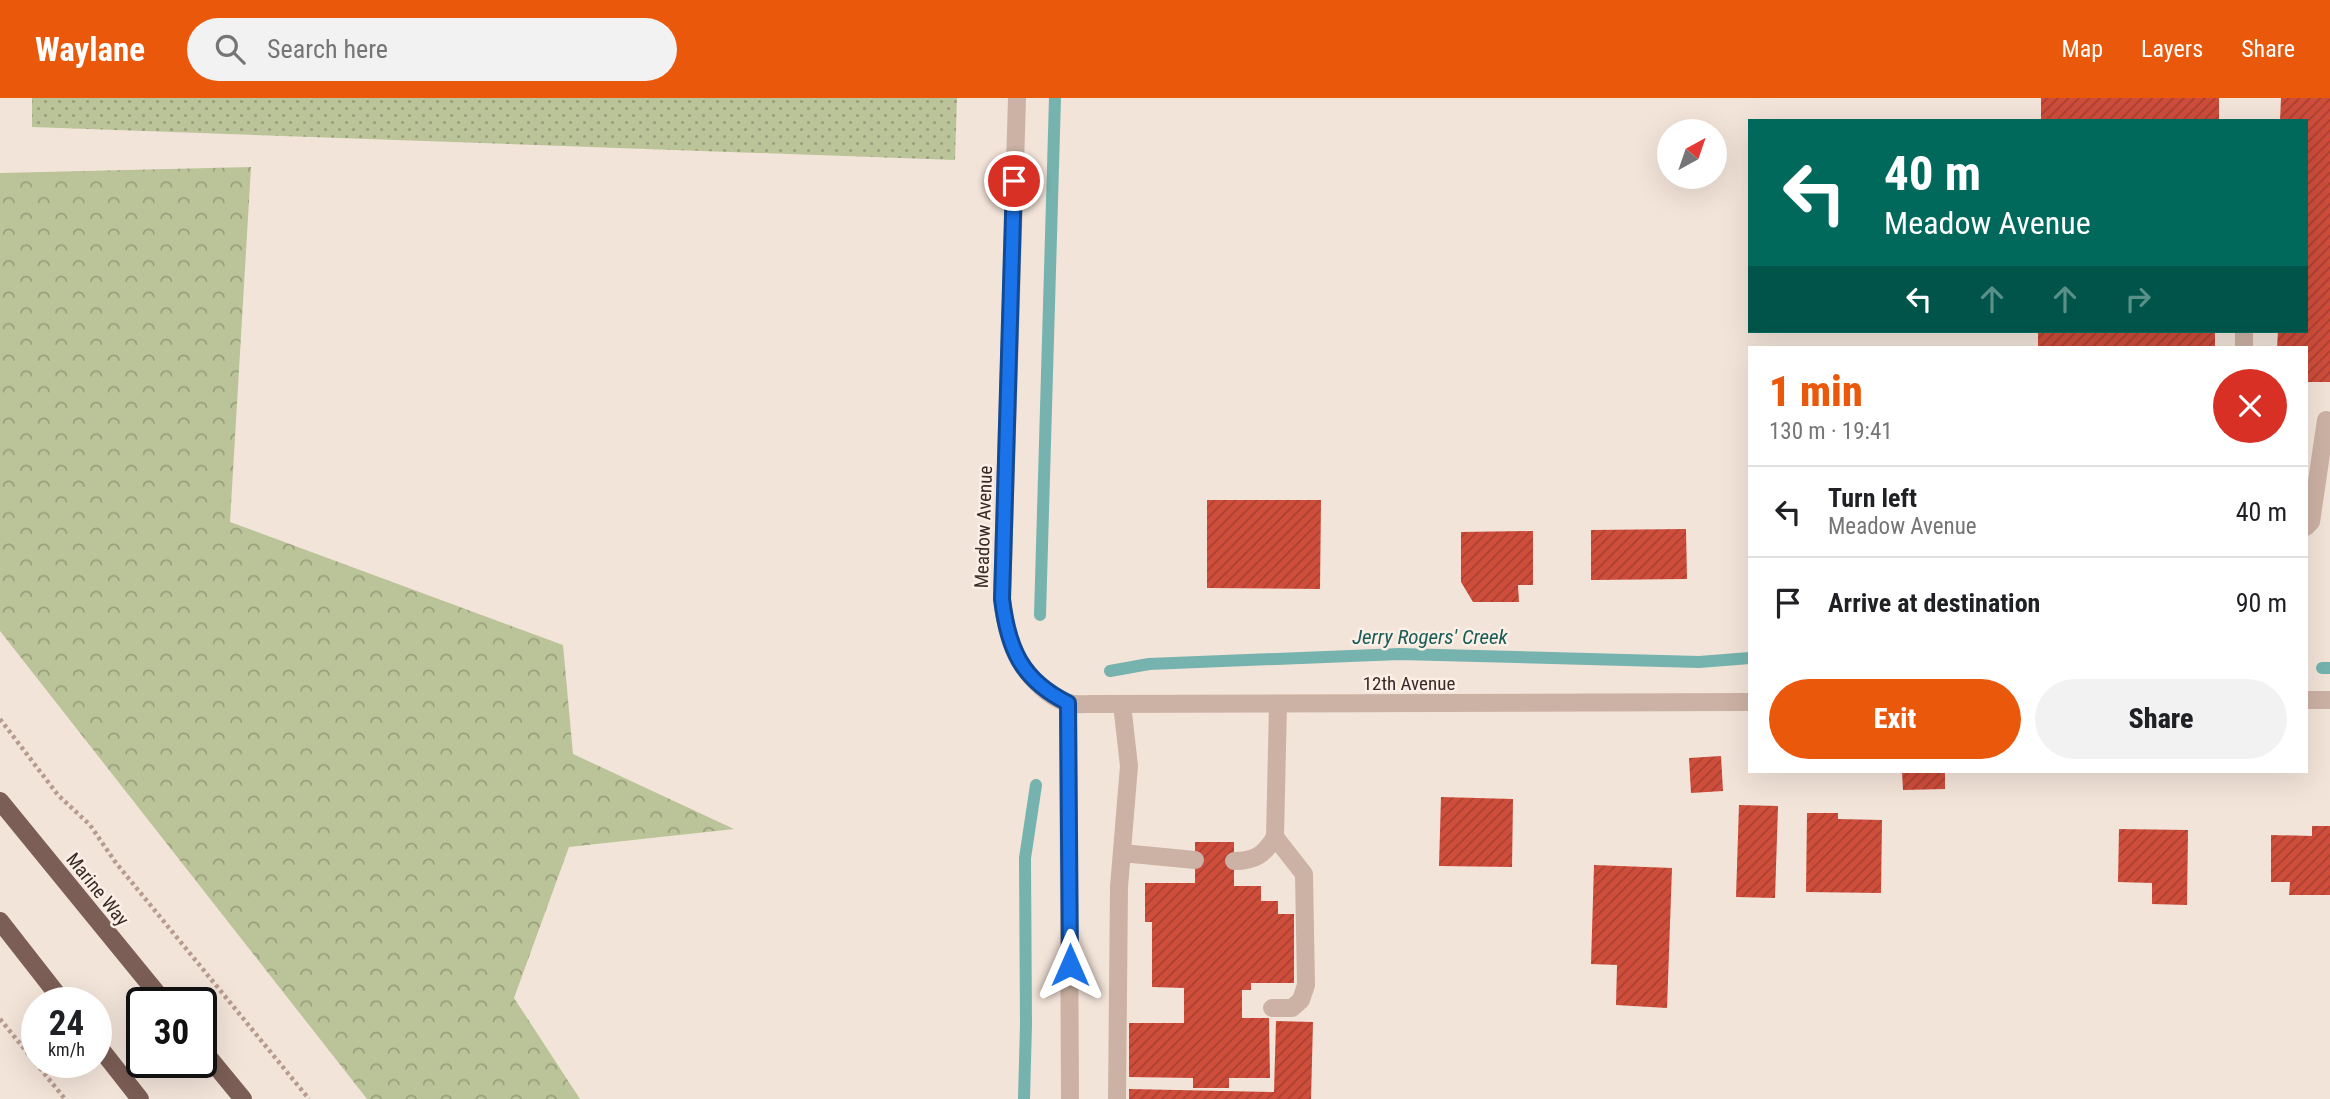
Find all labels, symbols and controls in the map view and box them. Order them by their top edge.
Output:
search box [187,18,677,81]
text: Waylane [35,30,145,69]
icon: search [211,30,249,68]
text: Search here [267,34,388,64]
text: Map [2062,35,2103,63]
text: Layers [2141,35,2203,63]
text: Share [2241,35,2295,63]
north arrow [1657,119,1727,189]
map controls [1657,119,1727,189]
text: 40 m [1884,145,1981,202]
icon: left [1769,147,1860,238]
pin [984,151,1044,211]
icon: arrive [995,162,1033,200]
text: Meadow Avenue [1884,204,2091,242]
icon: left [1900,280,1938,318]
icon: ahead [1973,280,2011,318]
icon: ahead [2046,280,2084,318]
icon: right [2119,280,2157,318]
text: 1 min [1769,367,1863,416]
button: close [2213,369,2287,443]
text: 130 m · 19:41 [1769,418,1893,445]
street label: Meadow Avenue [970,465,997,589]
text: Turn left [1828,483,1917,513]
icon: left [1769,493,1807,531]
text: 40 m [2236,497,2287,527]
text: Meadow Avenue [1828,513,1977,540]
icon: arrive [1769,584,1807,622]
text: Arrive at destination [1828,588,2040,618]
text: 90 m [2236,588,2287,618]
water label: Jerry Rogers' Creek [1352,625,1509,649]
street label: 12th Avenue [1363,672,1455,695]
button: Exit [1769,679,2021,759]
button: Share [2035,679,2287,759]
street label: Marine Way [61,848,134,930]
position arrow [1033,928,1107,1002]
speed limit sign: 30 [126,987,217,1078]
text: 24 [49,1003,84,1044]
text: km/h [48,1039,85,1060]

